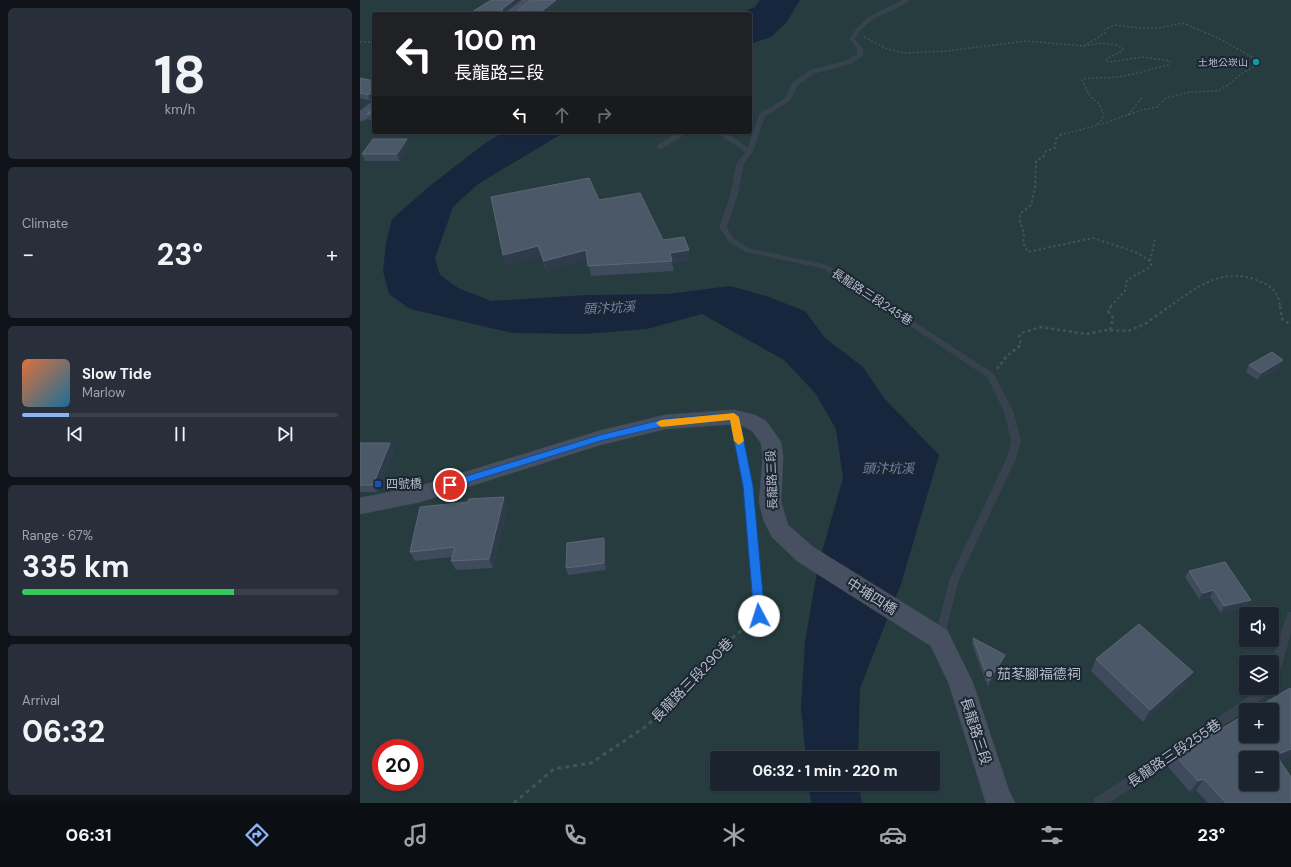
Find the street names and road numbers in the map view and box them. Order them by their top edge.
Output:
street label: 長龍路三段245巷 [829,265,915,329]
street label: 長龍路三段 [763,450,781,510]
street label: 中埔四橋 [843,574,901,618]
street label: 長龍路三段290巷 [647,634,737,726]
street label: 長龍路三段 [957,695,995,767]
street label: 長龍路三段255巷 [1124,715,1224,791]

